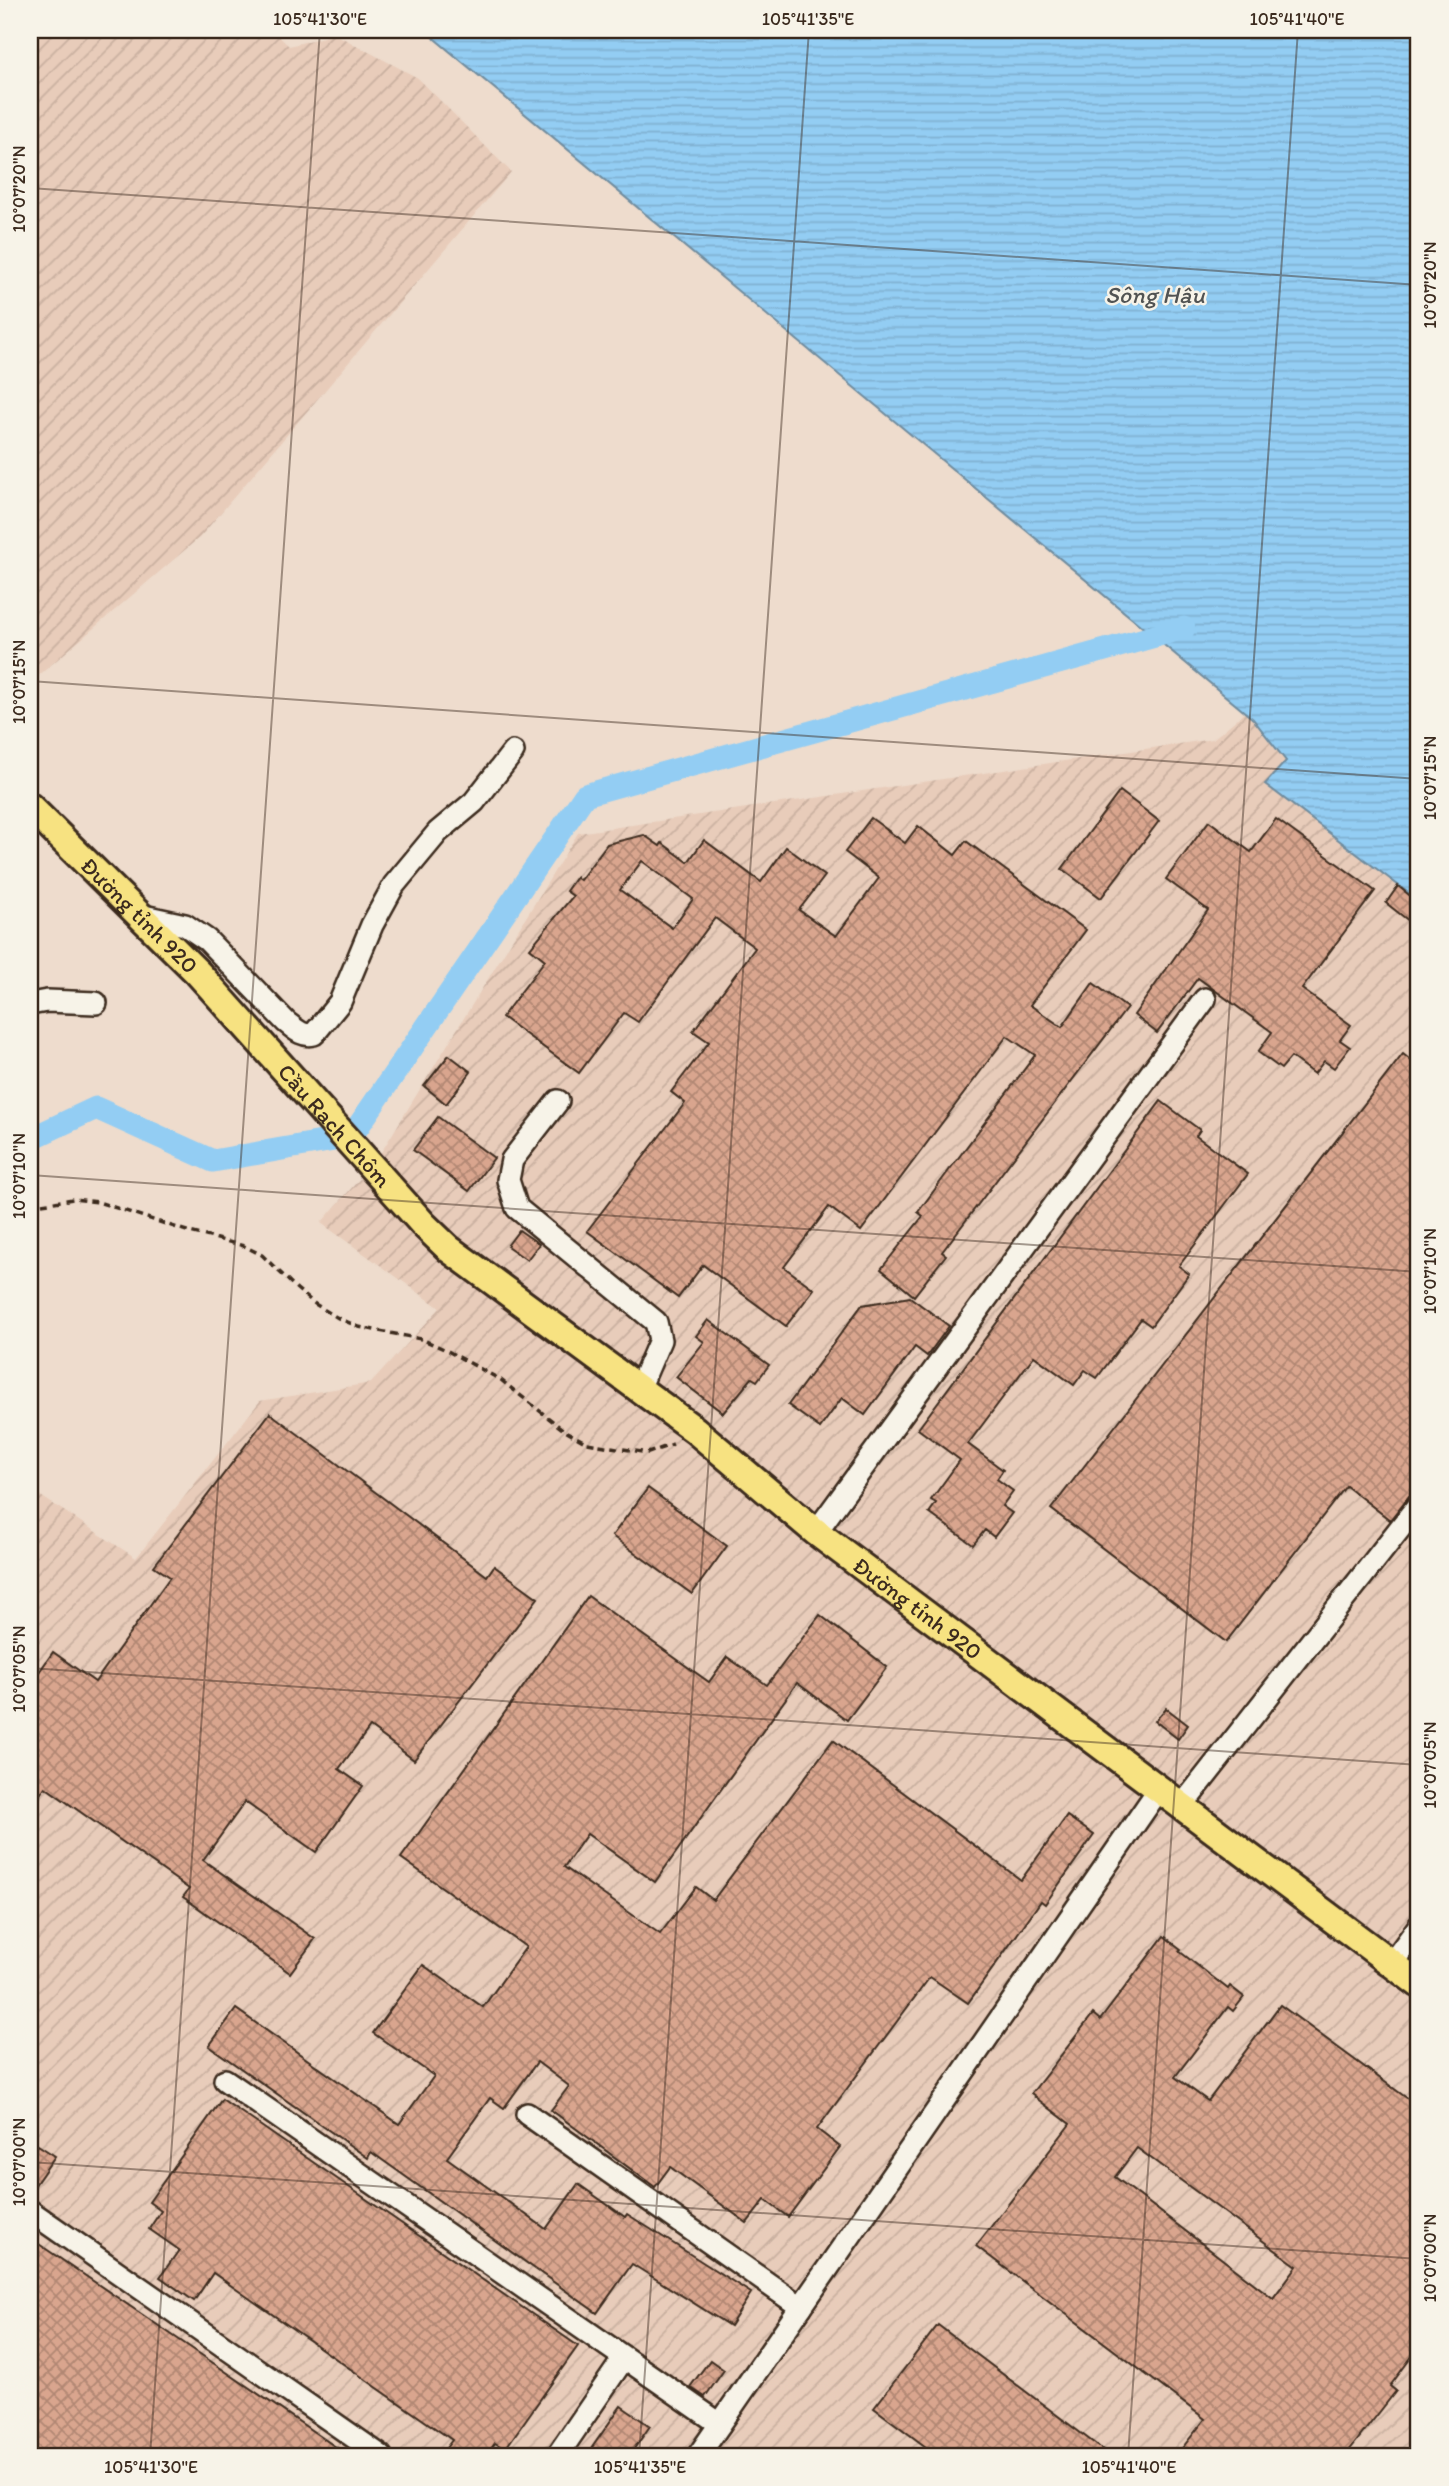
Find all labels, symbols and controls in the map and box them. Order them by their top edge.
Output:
text: 105°41'30"E [273,8,367,30]
text: 105°41'35"E [762,8,854,30]
text: 105°41'40"E [1249,8,1345,30]
text: 10°07'20"N [8,145,30,233]
text: 10°07'20"N [1419,241,1441,329]
water label: Sông Hậu [1105,280,1205,309]
text: 10°07'15"N [8,640,30,724]
text: 10°07'15"N [1419,736,1441,820]
street label: Đường tỉnh 920 [75,851,204,979]
street label: Cầu Rạch Chôm [272,1058,397,1193]
text: 10°07'10"N [8,1133,30,1219]
text: 10°07'10"N [1419,1228,1441,1314]
street label: Đường tỉnh 920 [848,1551,988,1665]
text: 10°07'05"N [8,1625,30,1713]
text: 10°07'05"N [1419,1721,1441,1809]
text: 10°07'00"N [8,2117,30,2207]
text: 10°07'00"N [1419,2213,1441,2303]
text: 105°41'30"E [104,2456,198,2478]
text: 105°41'35"E [594,2456,686,2478]
text: 105°41'40"E [1081,2456,1177,2478]

